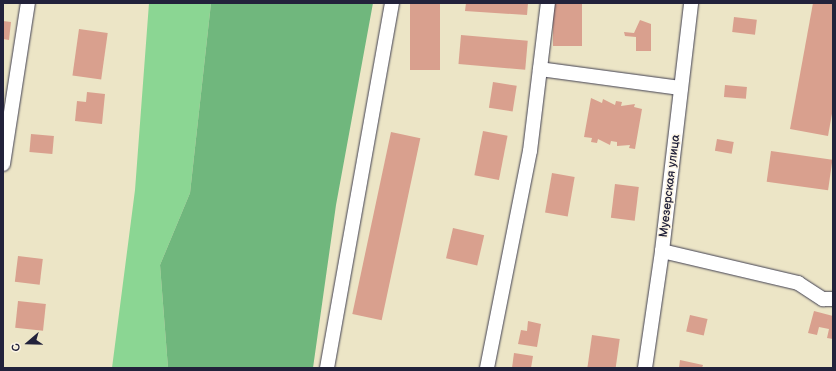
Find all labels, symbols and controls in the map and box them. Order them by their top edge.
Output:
street label: Муезерская улица [657,134,683,238]
north arrow [8,323,48,363]
text: С [9,341,24,353]

